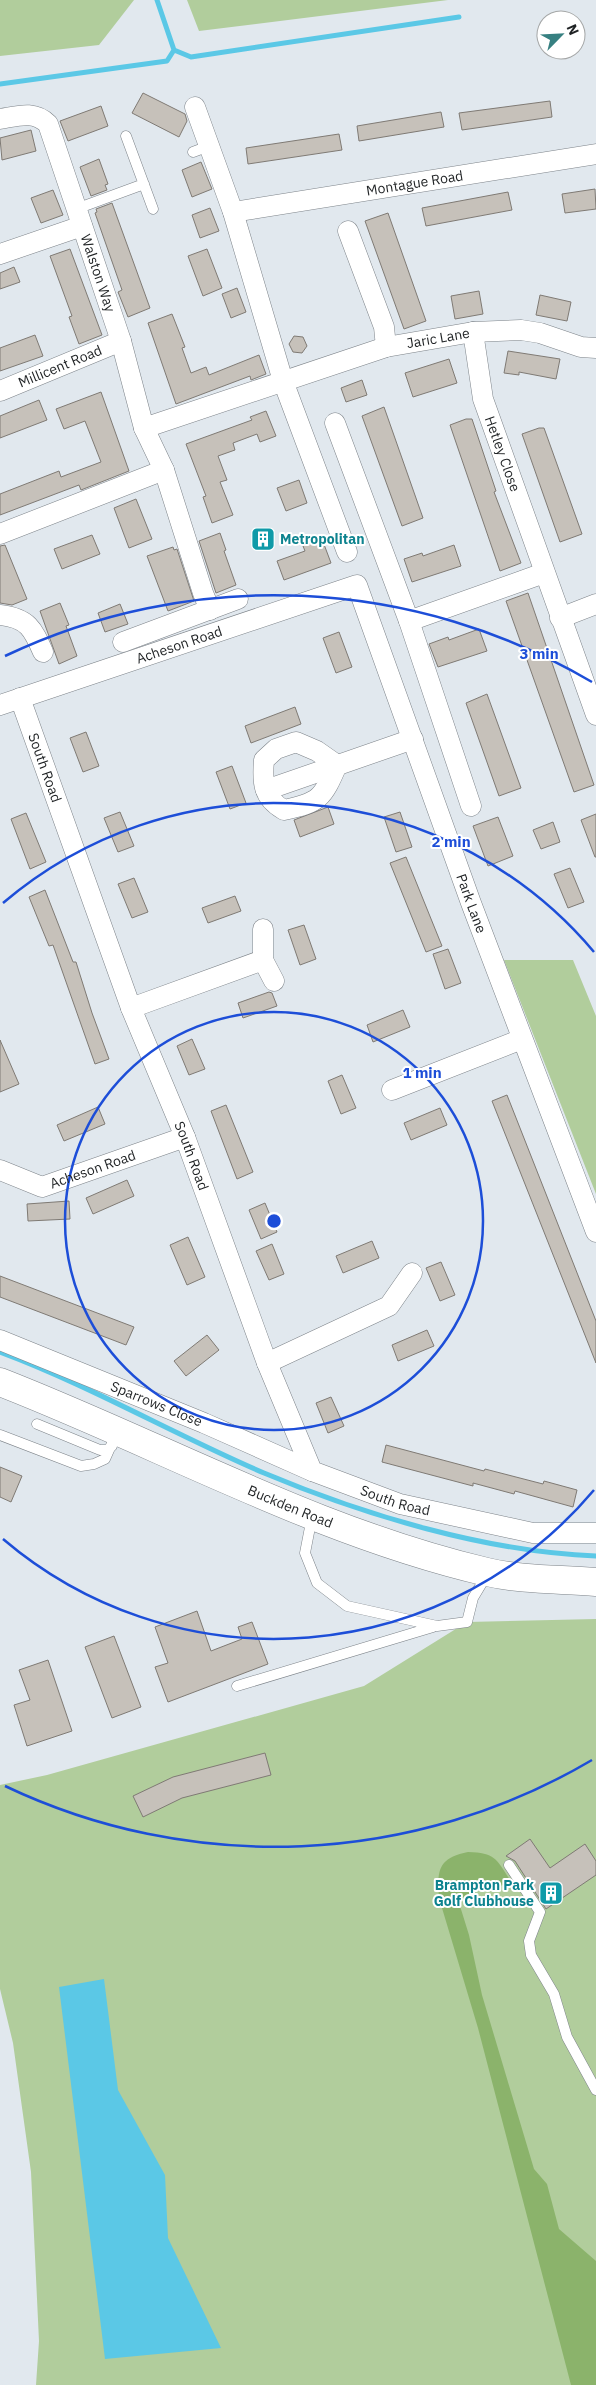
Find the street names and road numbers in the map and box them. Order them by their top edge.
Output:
street label: Montague Road [365,166,465,200]
street label: Walston Way [77,232,120,314]
street label: Jaric Lane [405,324,471,352]
street label: Millicent Road [16,341,105,391]
street label: Hetley Close [481,414,525,494]
street label: Acheson Road [134,622,225,668]
street label: South Road [24,731,66,805]
street label: Park Lane [452,871,491,936]
street label: South Road [170,1119,213,1193]
street label: Acheson Road [47,1146,138,1193]
street label: Sparrows Close [108,1377,205,1431]
street label: Buckden Road [245,1481,336,1532]
street label: South Road [358,1481,432,1519]

